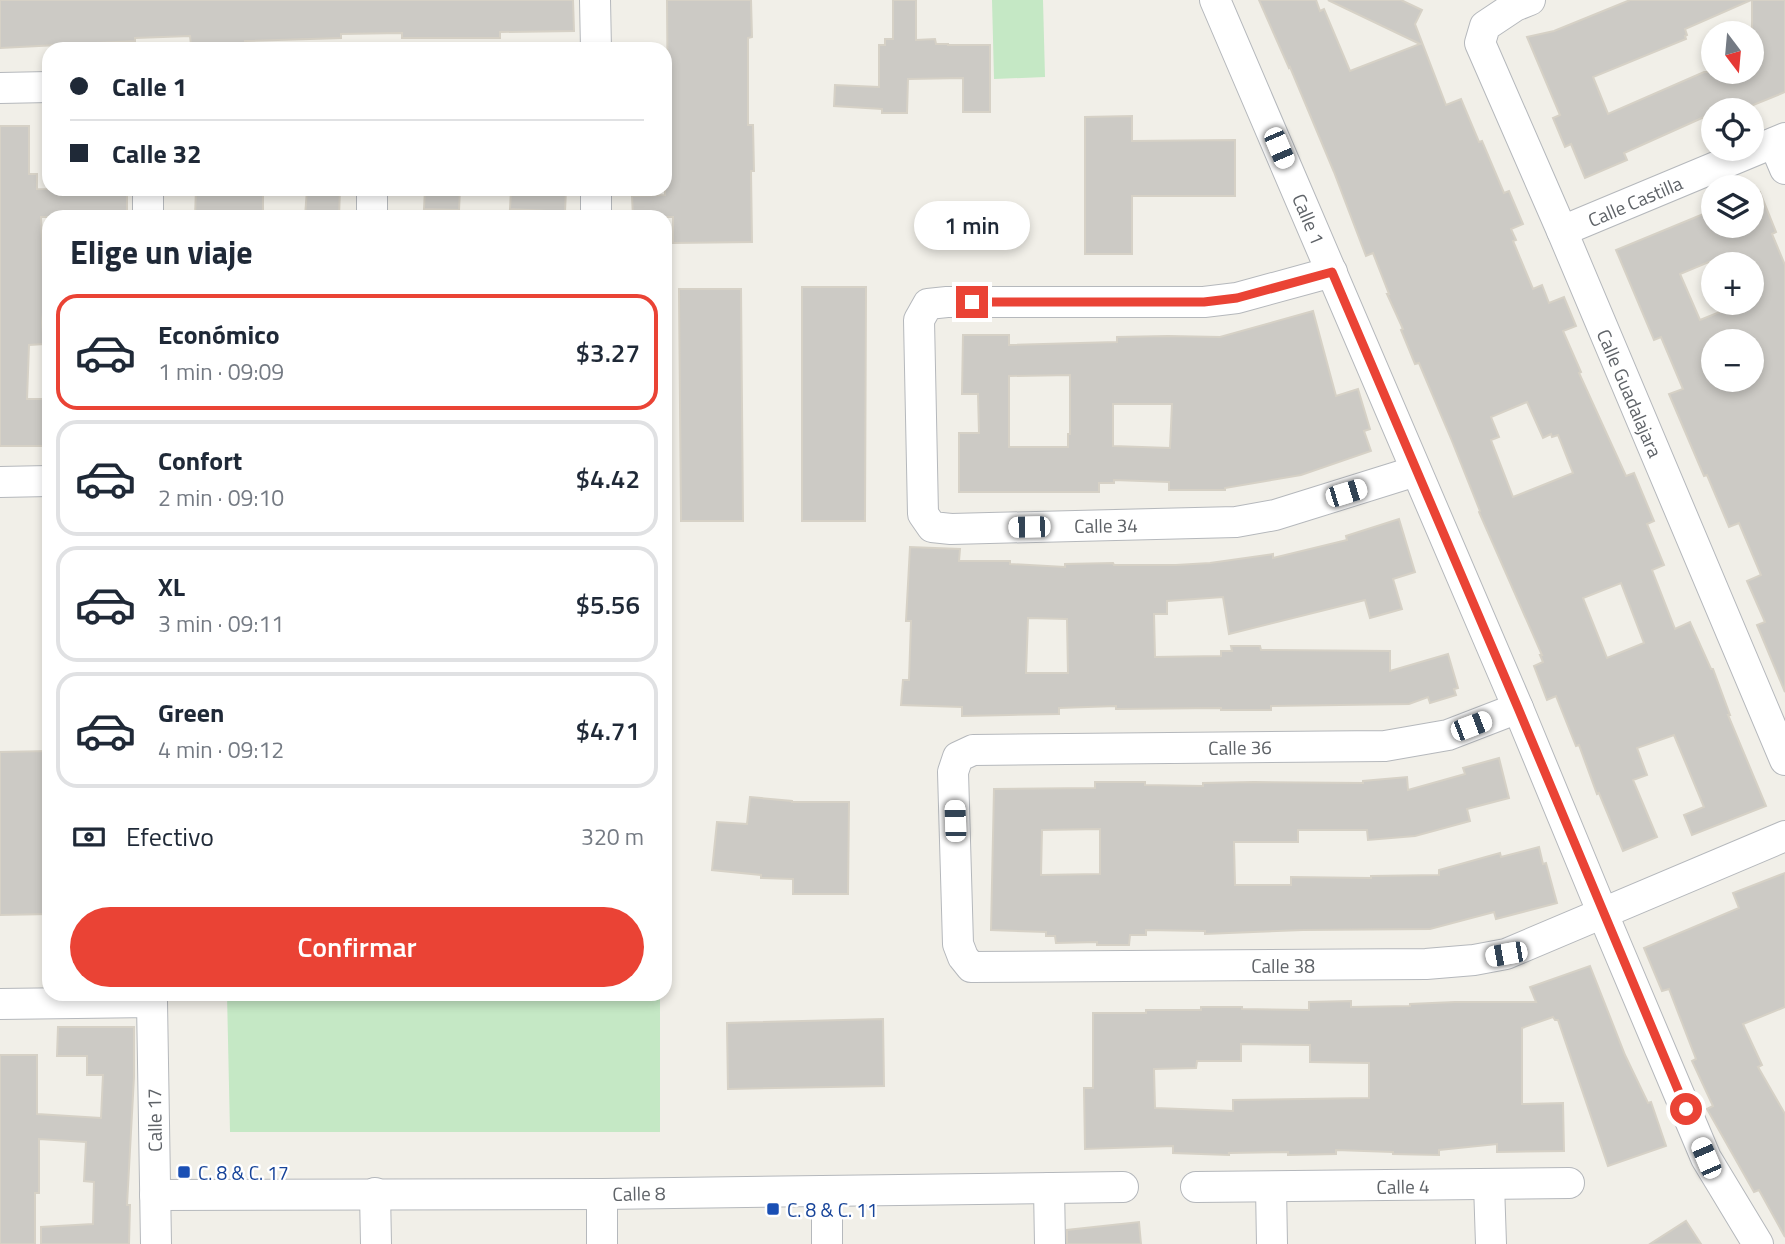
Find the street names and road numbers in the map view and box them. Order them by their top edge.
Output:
street label: Calle Castilla [1583,168,1687,234]
street label: Calle 1 [1285,189,1333,249]
street label: Calle Guadalajara [1590,324,1670,462]
street label: Calle 34 [1074,510,1138,540]
street label: Calle 36 [1208,732,1272,762]
street label: Calle 38 [1251,951,1315,980]
street label: Calle 17 [139,1088,169,1152]
street label: Calle 4 [1376,1171,1430,1201]
street label: Calle 8 [612,1178,666,1208]

